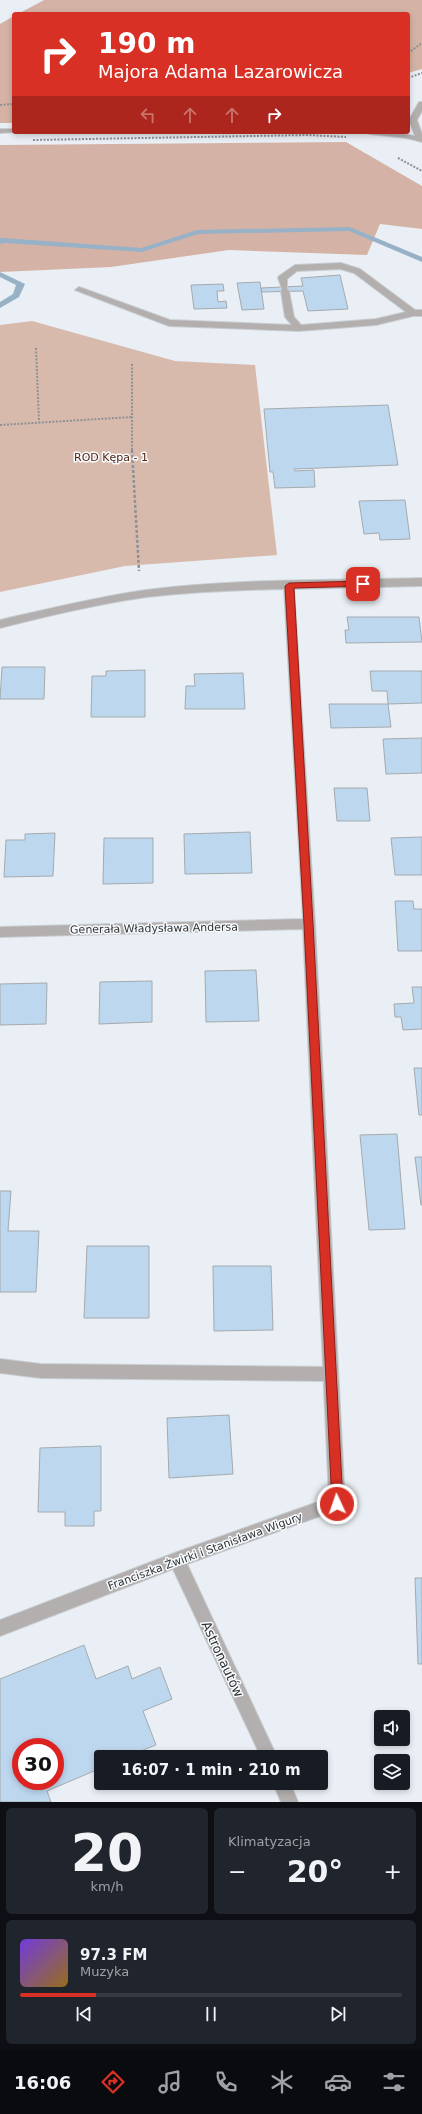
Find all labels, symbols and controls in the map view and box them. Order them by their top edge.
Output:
text: 190 m [98,27,195,60]
icon: right [32,28,84,80]
text: Majora Adama Lazarowicza [98,61,343,82]
icon: left [137,104,159,126]
icon: ahead [179,104,201,126]
icon: ahead [221,104,243,126]
icon: right [263,104,285,126]
park label: ROD Kępa - 1 [74,451,148,464]
pin [346,567,380,601]
icon: arrive [352,573,374,595]
street label: Generała Władysława Andersa [70,921,238,936]
position arrow [316,1483,358,1525]
street label: Franciszka Żwirki i Stanisława Wigury [106,1510,305,1593]
street label: Astronautów [198,1619,247,1700]
map controls [374,1710,410,1790]
button: sound [374,1710,410,1746]
speed limit sign: 30 [12,1738,64,1790]
button: layers [374,1754,410,1790]
text: 16:07 · 1 min · 210 m [121,1761,301,1779]
text: 20 [71,1823,143,1883]
text: Klimatyzacja [228,1834,311,1849]
text: 20° [287,1854,343,1889]
text: − [228,1859,246,1884]
text: + [384,1859,402,1884]
text: km/h [91,1879,123,1894]
text: 97.3 FM [80,1946,147,1964]
text: Muzyka [80,1964,129,1979]
icon: previous [73,2003,95,2025]
icon: pause [200,2003,222,2025]
icon: next [327,2003,349,2025]
icon: directions [99,2068,127,2096]
icon: music [156,2068,184,2096]
icon: phone [212,2068,240,2096]
icon: climate [268,2068,296,2096]
icon: car [324,2068,352,2096]
icon: filters [380,2068,408,2096]
text: 16:06 [14,2072,71,2093]

